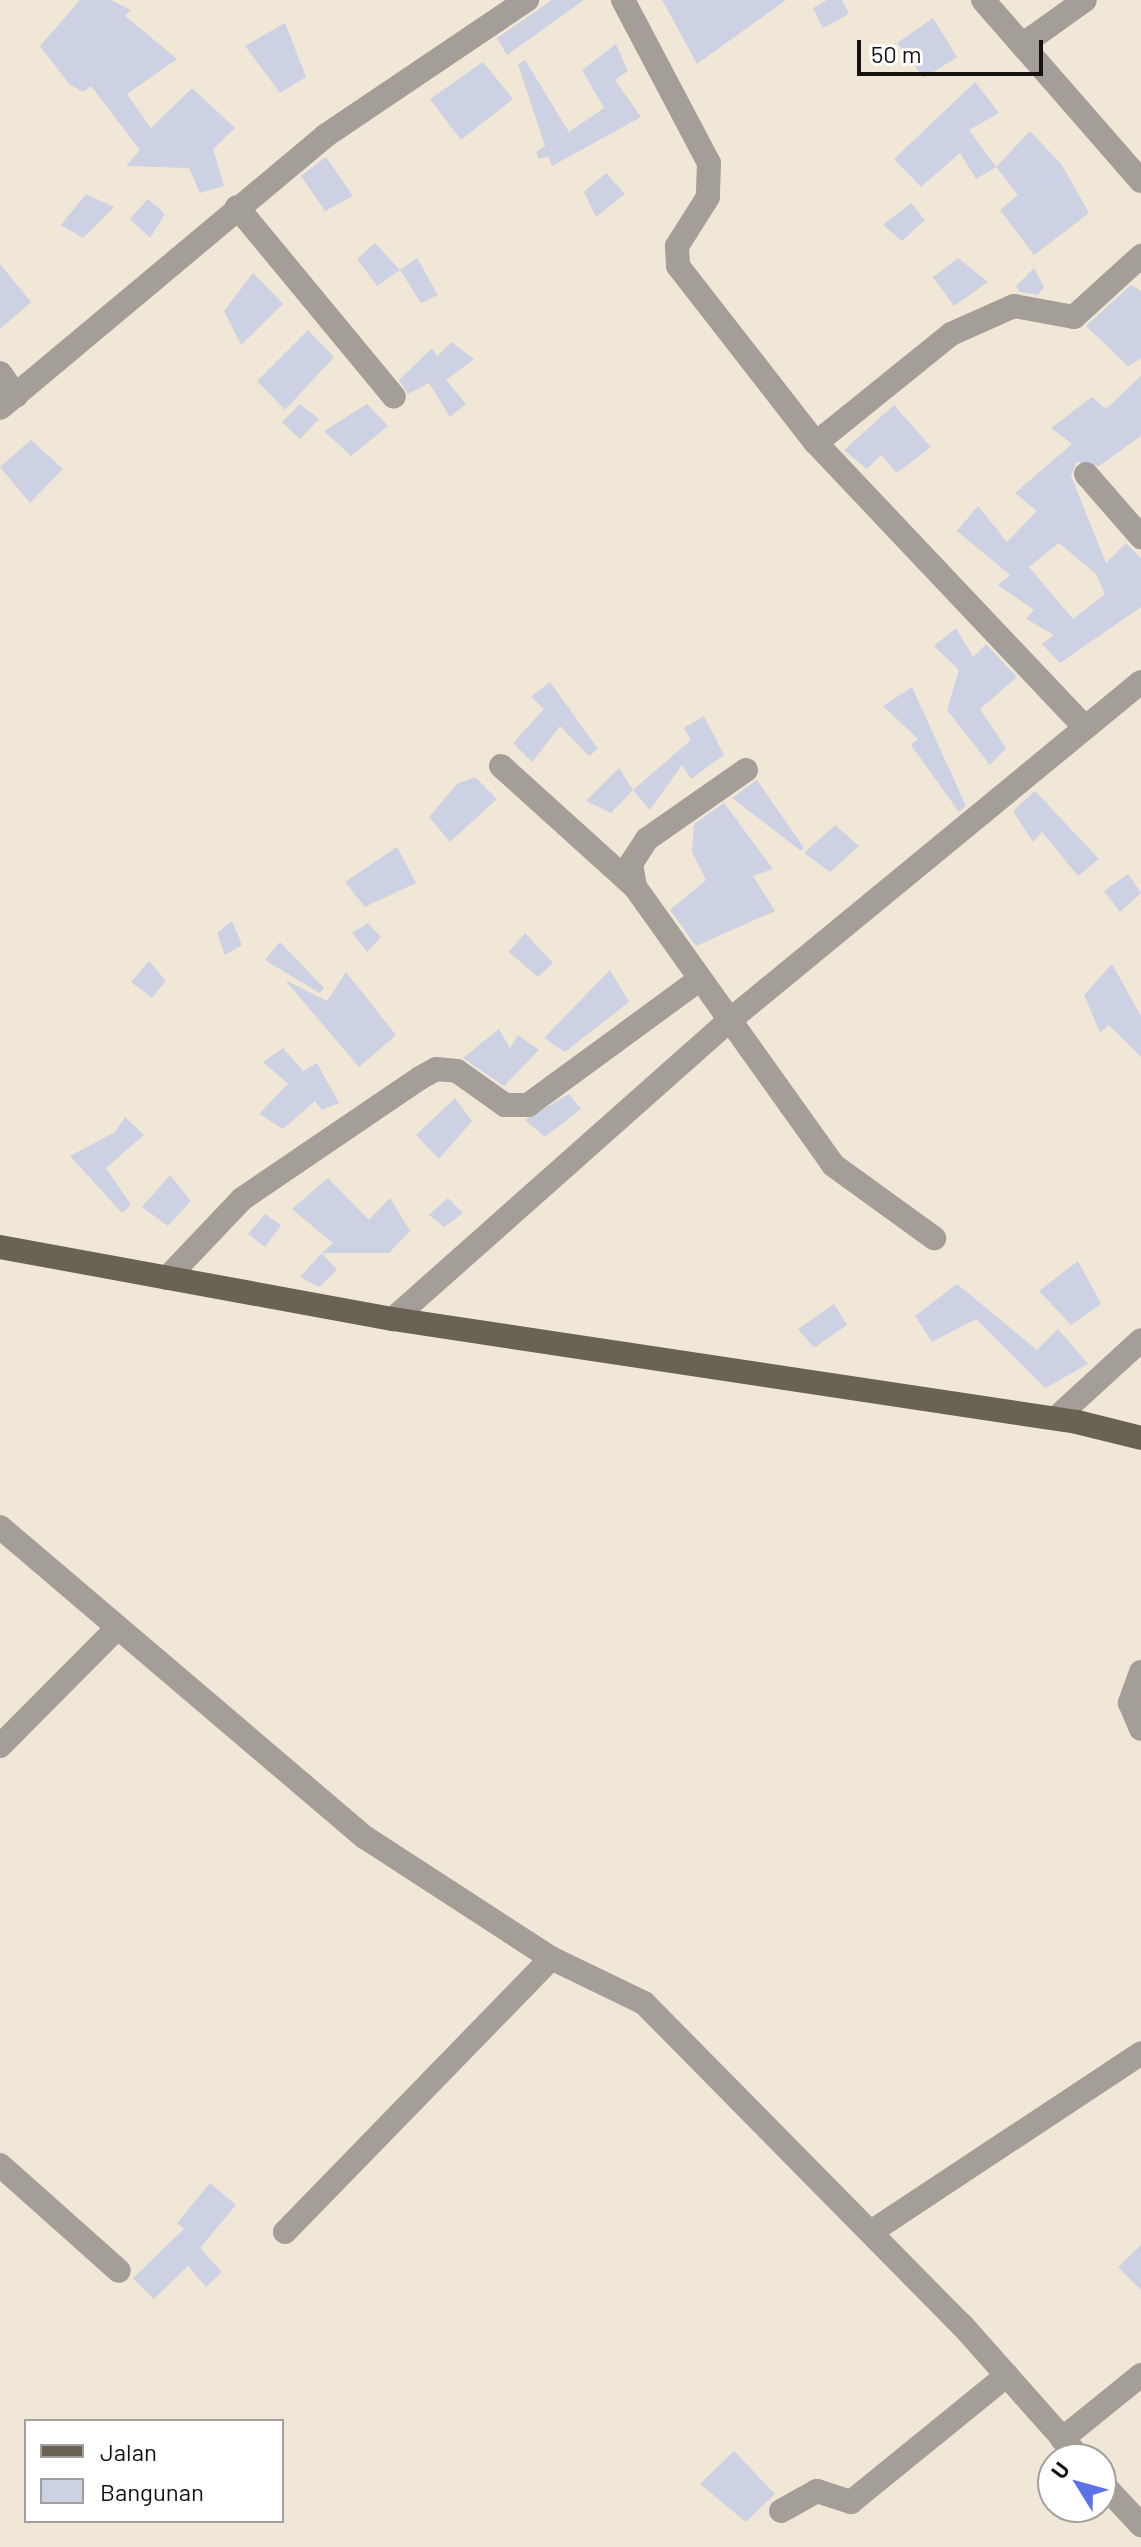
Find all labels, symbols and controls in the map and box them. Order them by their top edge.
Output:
scale bar [861,24,1047,74]
text: 50 m [871,39,922,68]
legend [24,2419,284,2523]
text: Jalan [100,2437,157,2466]
north arrow [1037,2443,1117,2523]
text: U [1045,2456,1074,2483]
text: Bangunan [100,2477,204,2506]

